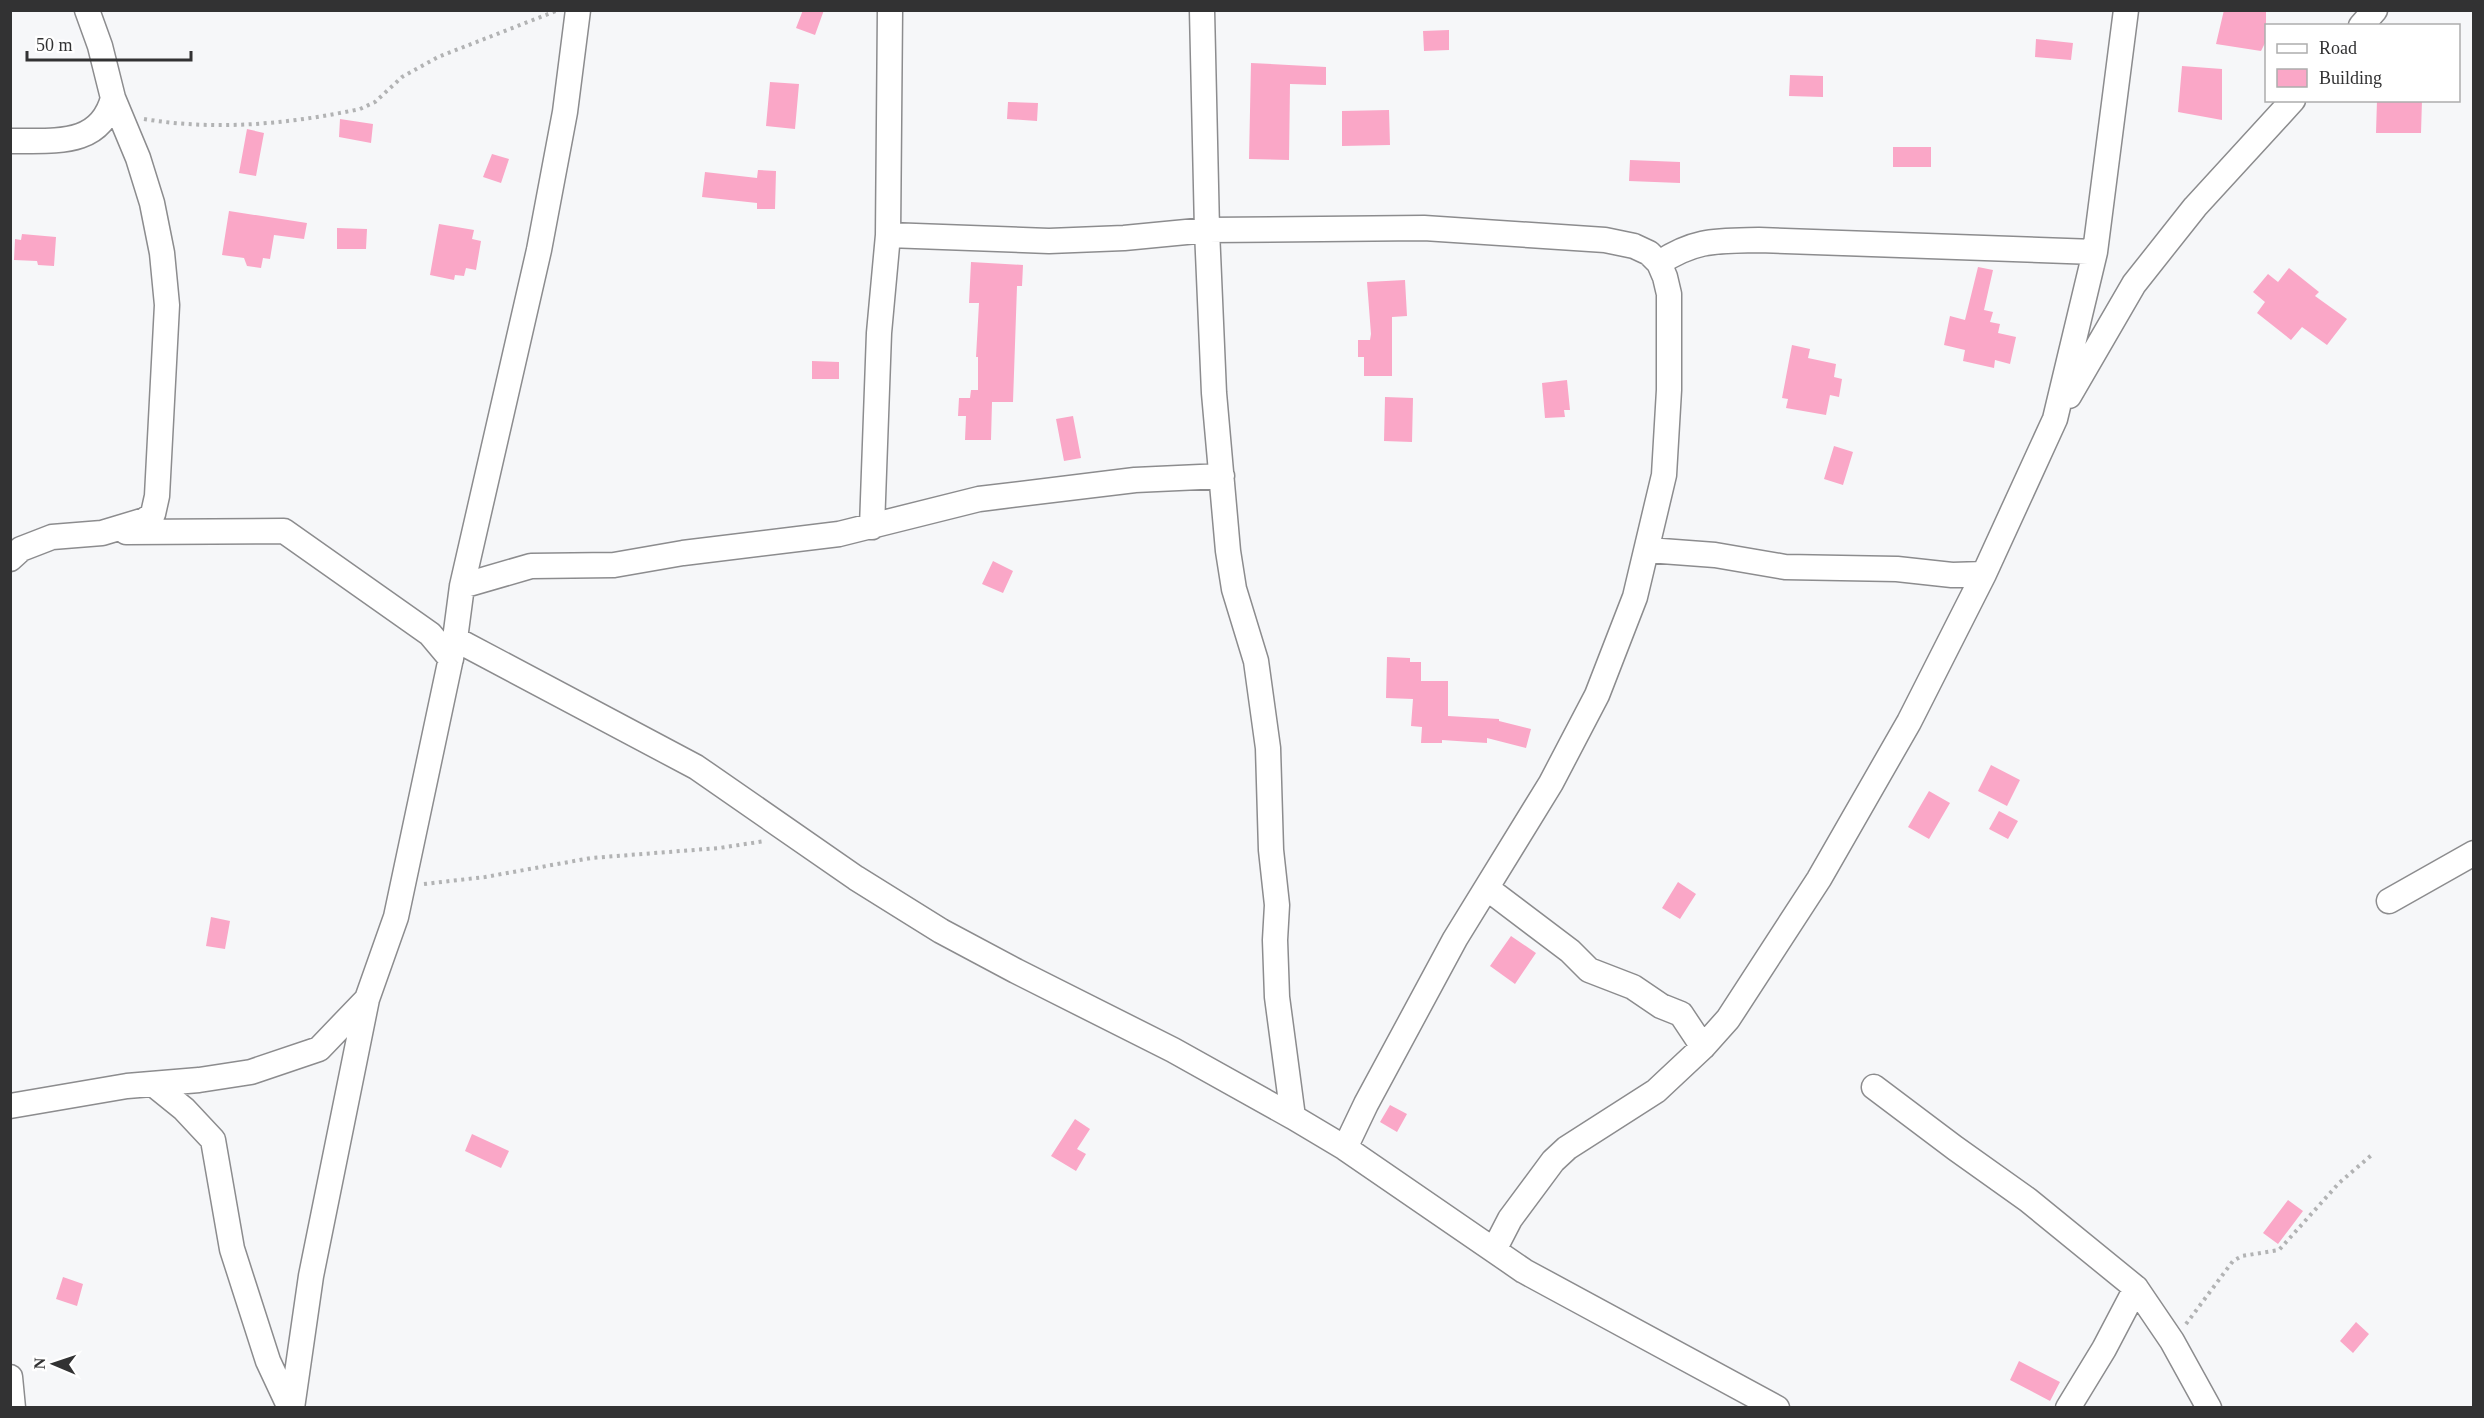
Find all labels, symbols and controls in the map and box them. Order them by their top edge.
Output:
scale bar [27,24,190,62]
legend [2265,24,2460,102]
text: 50 m [36,35,73,55]
text: Road [2319,38,2357,58]
text: Building [2319,68,2382,88]
north arrow [24,1334,84,1394]
text: N [31,1357,48,1370]

